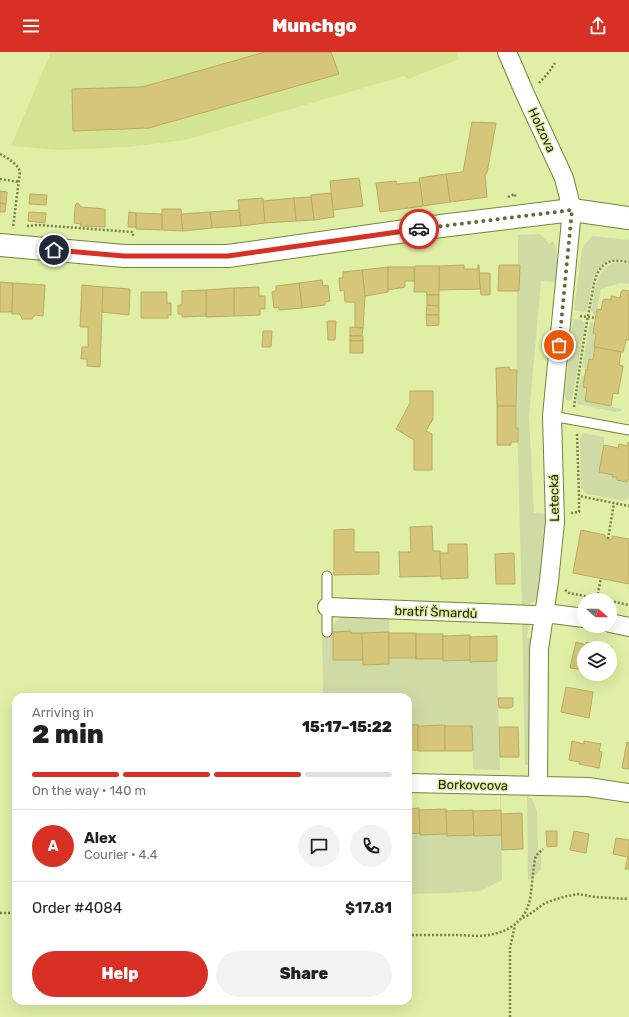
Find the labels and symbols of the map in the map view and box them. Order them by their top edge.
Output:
street label: Holzova [525,105,559,155]
courier [399,209,439,249]
pin [37,233,71,267]
pin [542,328,576,362]
street label: Letecká [546,474,562,522]
north arrow [577,593,617,633]
street label: bratří Šmardů [394,603,478,621]
street label: Borkovcova [438,777,508,793]

